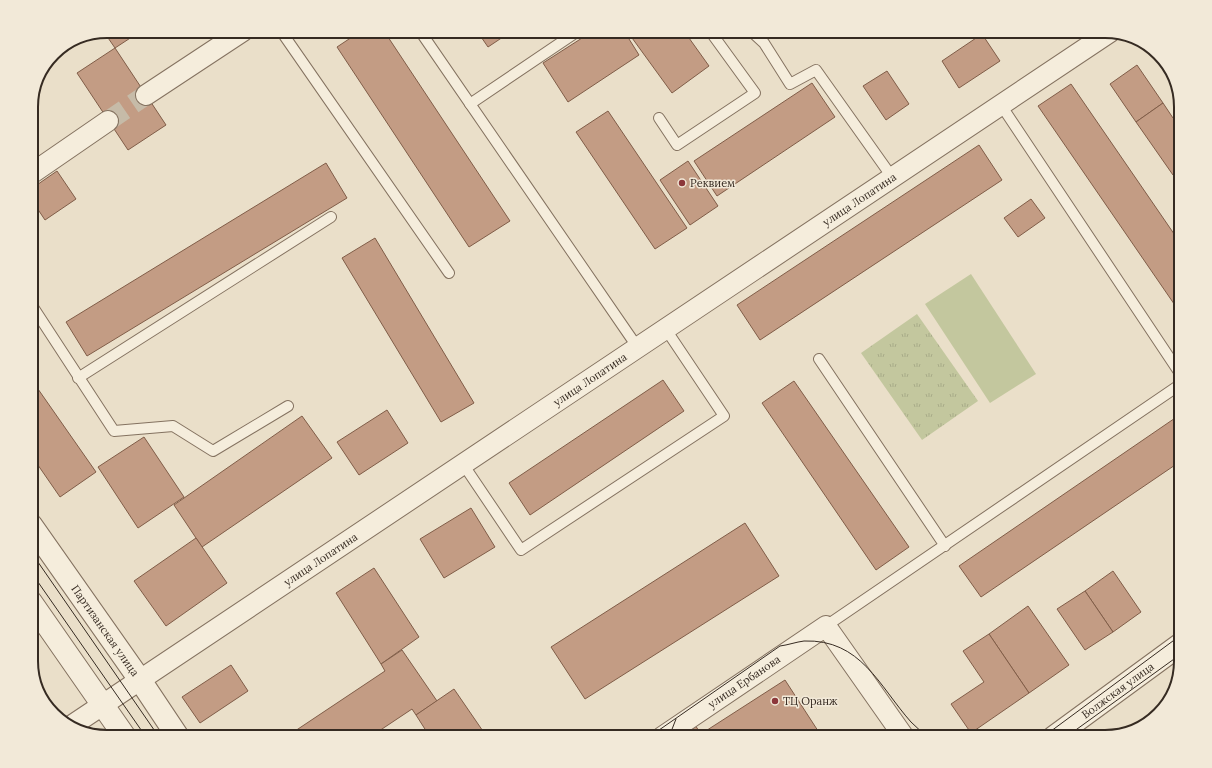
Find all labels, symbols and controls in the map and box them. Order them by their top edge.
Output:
street label: улица Лопатина [820,170,899,229]
place label: Реквием [690,176,735,190]
marker: Реквием [677,178,687,188]
street label: улица Лопатина [550,350,630,409]
street label: улица Лопатина [281,530,360,589]
street label: Партизанская улица [68,582,142,679]
street label: улица Ербанова [705,652,783,711]
street label: Волжская улица [1079,659,1157,721]
place label: ТЦ Оранж [783,694,838,708]
marker: ТЦ Оранж [770,696,780,706]

